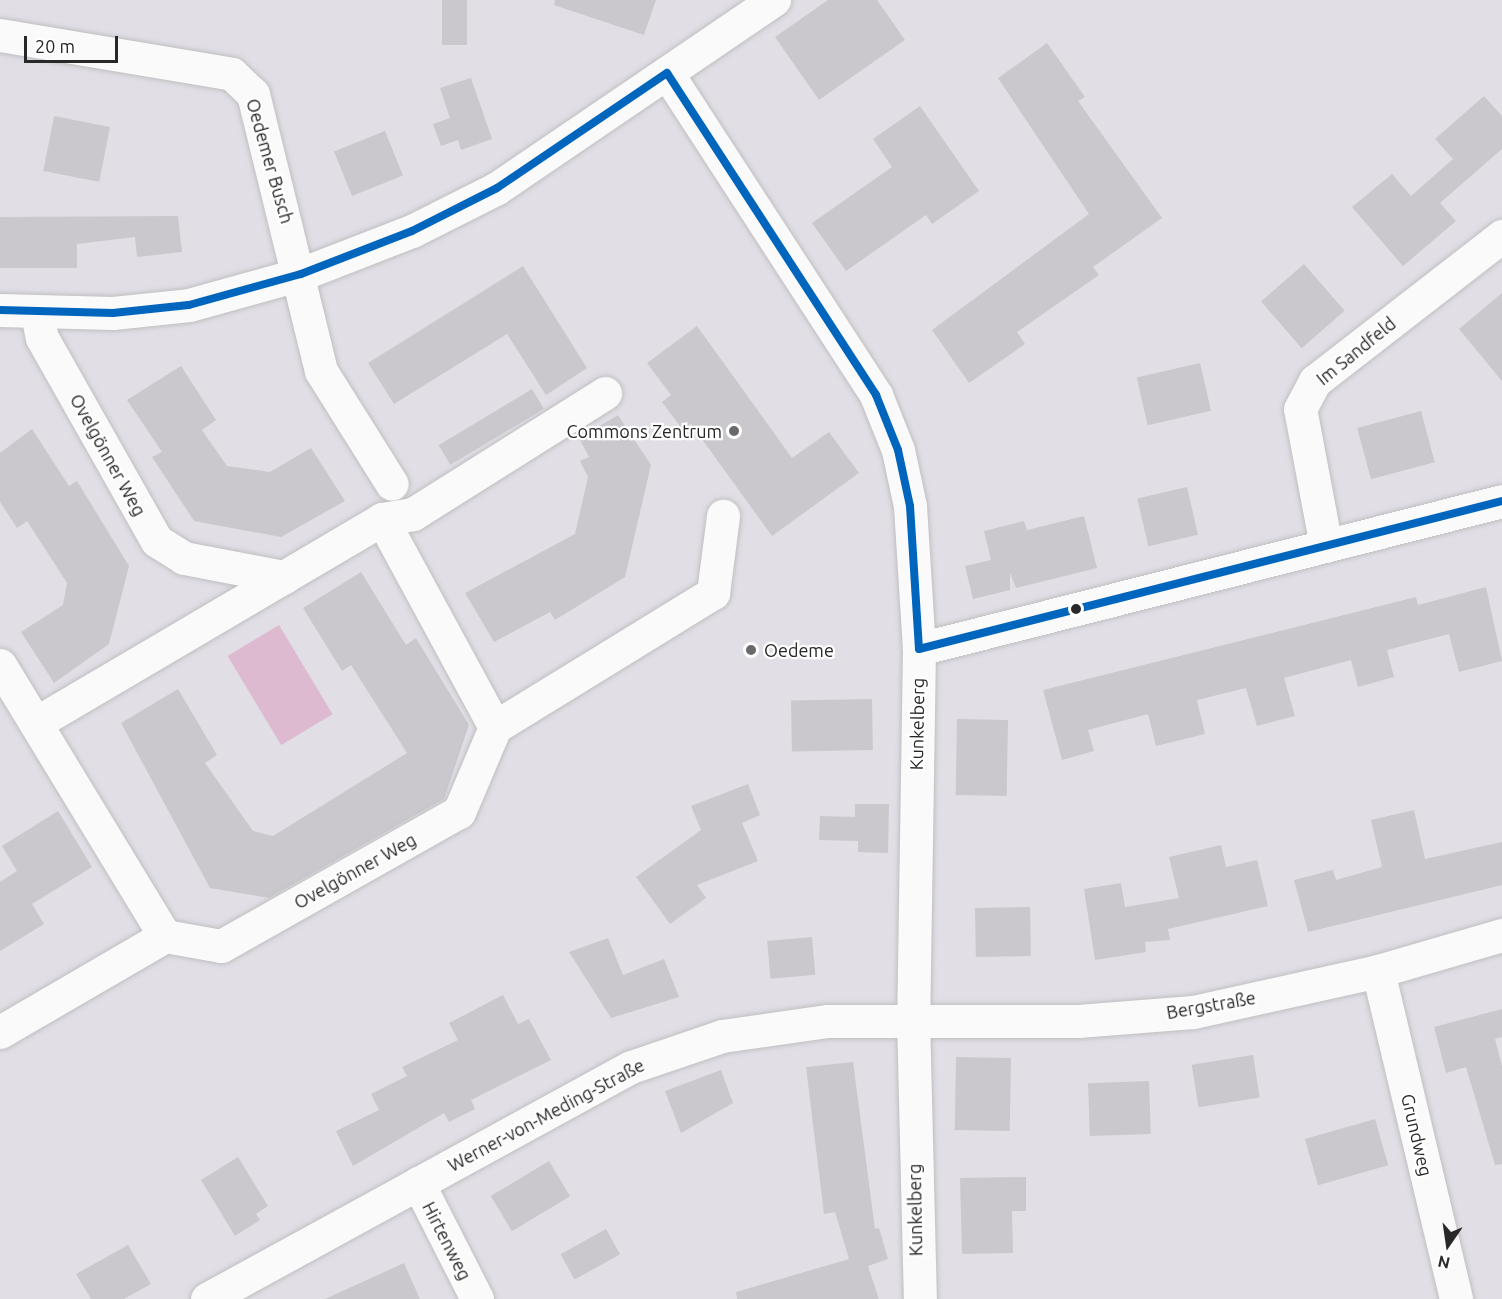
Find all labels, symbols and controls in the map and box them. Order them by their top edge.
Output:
scale bar [27,24,122,62]
text: 20 m [35,36,75,56]
street label: Oedemer Busch [242,96,298,226]
street label: Im Sandfeld [1312,312,1400,390]
street label: Ovelgönner Weg [66,390,150,520]
place label: Commons Zentrum [567,420,722,442]
marker: Commons Zentrum [727,424,741,438]
unlabelled marker [1070,603,1082,615]
place label: Oedeme [764,639,834,661]
marker: Oedeme [742,641,760,659]
street label: Kunkelberg [905,678,929,770]
street label: Ovelgönner Weg [290,829,420,913]
street label: Bergstraße [1165,987,1257,1023]
street label: Werner-von-Meding-Straße [444,1054,648,1176]
street label: Grundweg [1397,1092,1437,1178]
street label: Kunkelberg [903,1164,927,1256]
street label: Hirtenweg [418,1198,476,1284]
north arrow [1418,1215,1478,1275]
text: N [1436,1252,1452,1273]

